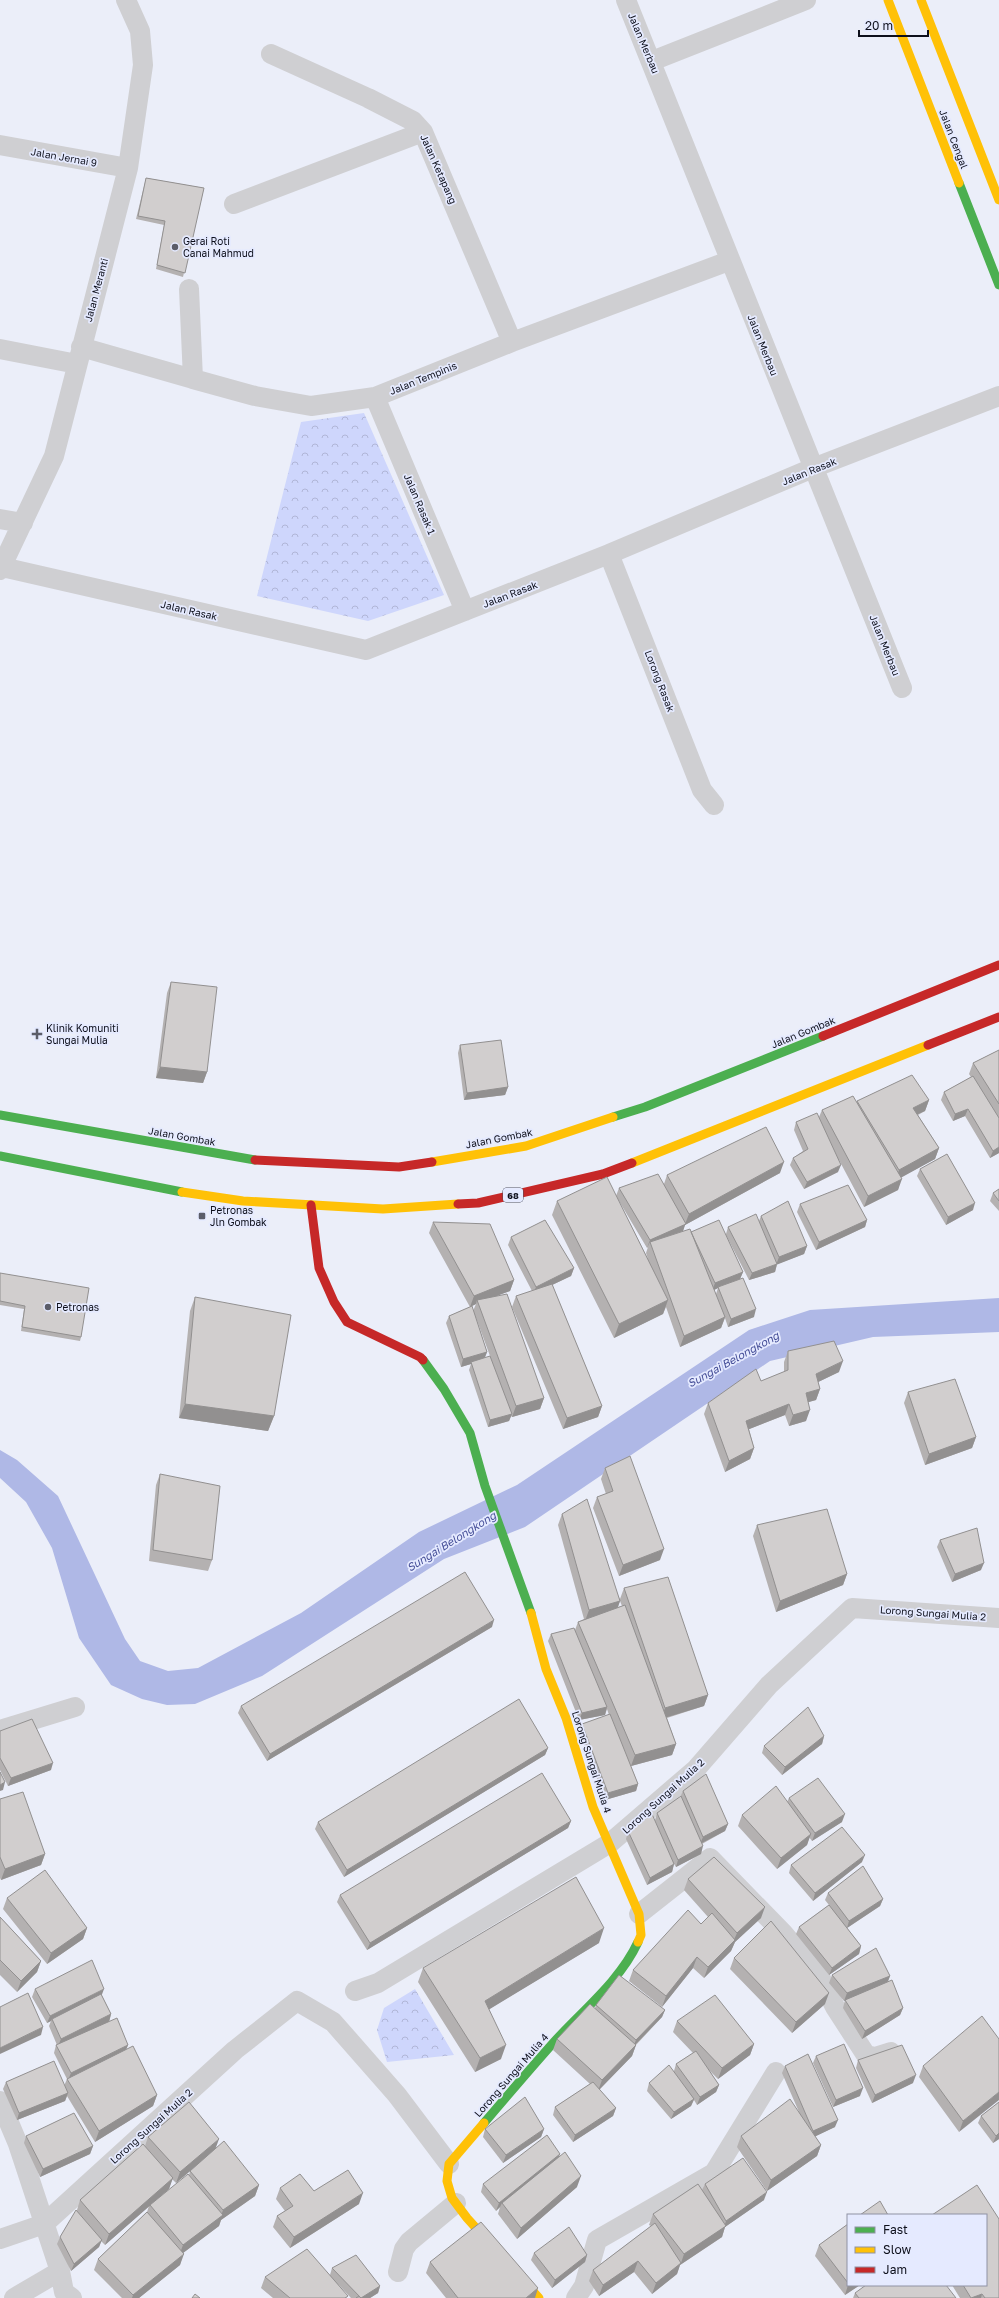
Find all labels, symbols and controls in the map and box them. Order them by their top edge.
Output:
street label: Jalan Merbau [626,11,662,75]
scale bar [859,12,928,38]
text: 20 m [865,18,893,33]
street label: Jalan Cengal [937,108,971,170]
street label: Jalan Ketapang [418,132,460,206]
street label: Jalan Jernai 9 [30,145,98,169]
place label: Gerai Roti Canai Mahmud [183,235,254,259]
marker: Gerai Roti Canai Mahmud [170,242,180,252]
street label: Jalan Meranti [82,257,110,323]
street label: Jalan Merbau [745,313,781,377]
street label: Jalan Tempinis [388,359,458,397]
street label: Jalan Rasak [780,455,838,487]
street label: Jalan Rasak 1 [402,472,438,536]
street label: Jalan Rasak [481,578,539,610]
street label: Jalan Rasak [160,598,219,622]
street label: Jalan Merbau [867,613,903,677]
street label: Lorong Rasak [643,648,677,714]
street label: Jalan Gombak [769,1014,837,1050]
place label: Klinik Komuniti Sungai Mulia [46,1022,119,1046]
marker: Klinik Komuniti Sungai Mulia [31,1028,43,1040]
street label: Jalan Gombak [147,1124,217,1148]
street label: Jalan Gombak [464,1126,534,1150]
road number: 68 [503,1188,523,1202]
place label: Petronas Jln Gombak [210,1204,267,1228]
marker: Petronas Jln Gombak [197,1211,207,1221]
place label: Petronas [56,1301,99,1313]
marker: Petronas [43,1302,53,1312]
water label: Sungai Belongkong [685,1328,783,1390]
water label: Sungai Belongkong [404,1508,500,1575]
street label: Lorong Sungai Mulia 2 [880,1603,987,1623]
street label: Lorong Sungai Mulia 4 [570,1709,614,1815]
street label: Lorong Sungai Mulia 2 [619,1756,707,1836]
street label: Lorong Sungai Mulia 4 [472,2031,550,2119]
street label: Lorong Sungai Mulia 2 [107,2086,195,2166]
legend [847,2214,987,2286]
text: Fast [883,2222,908,2237]
text: Slow [883,2242,911,2257]
text: Jam [883,2262,907,2277]

